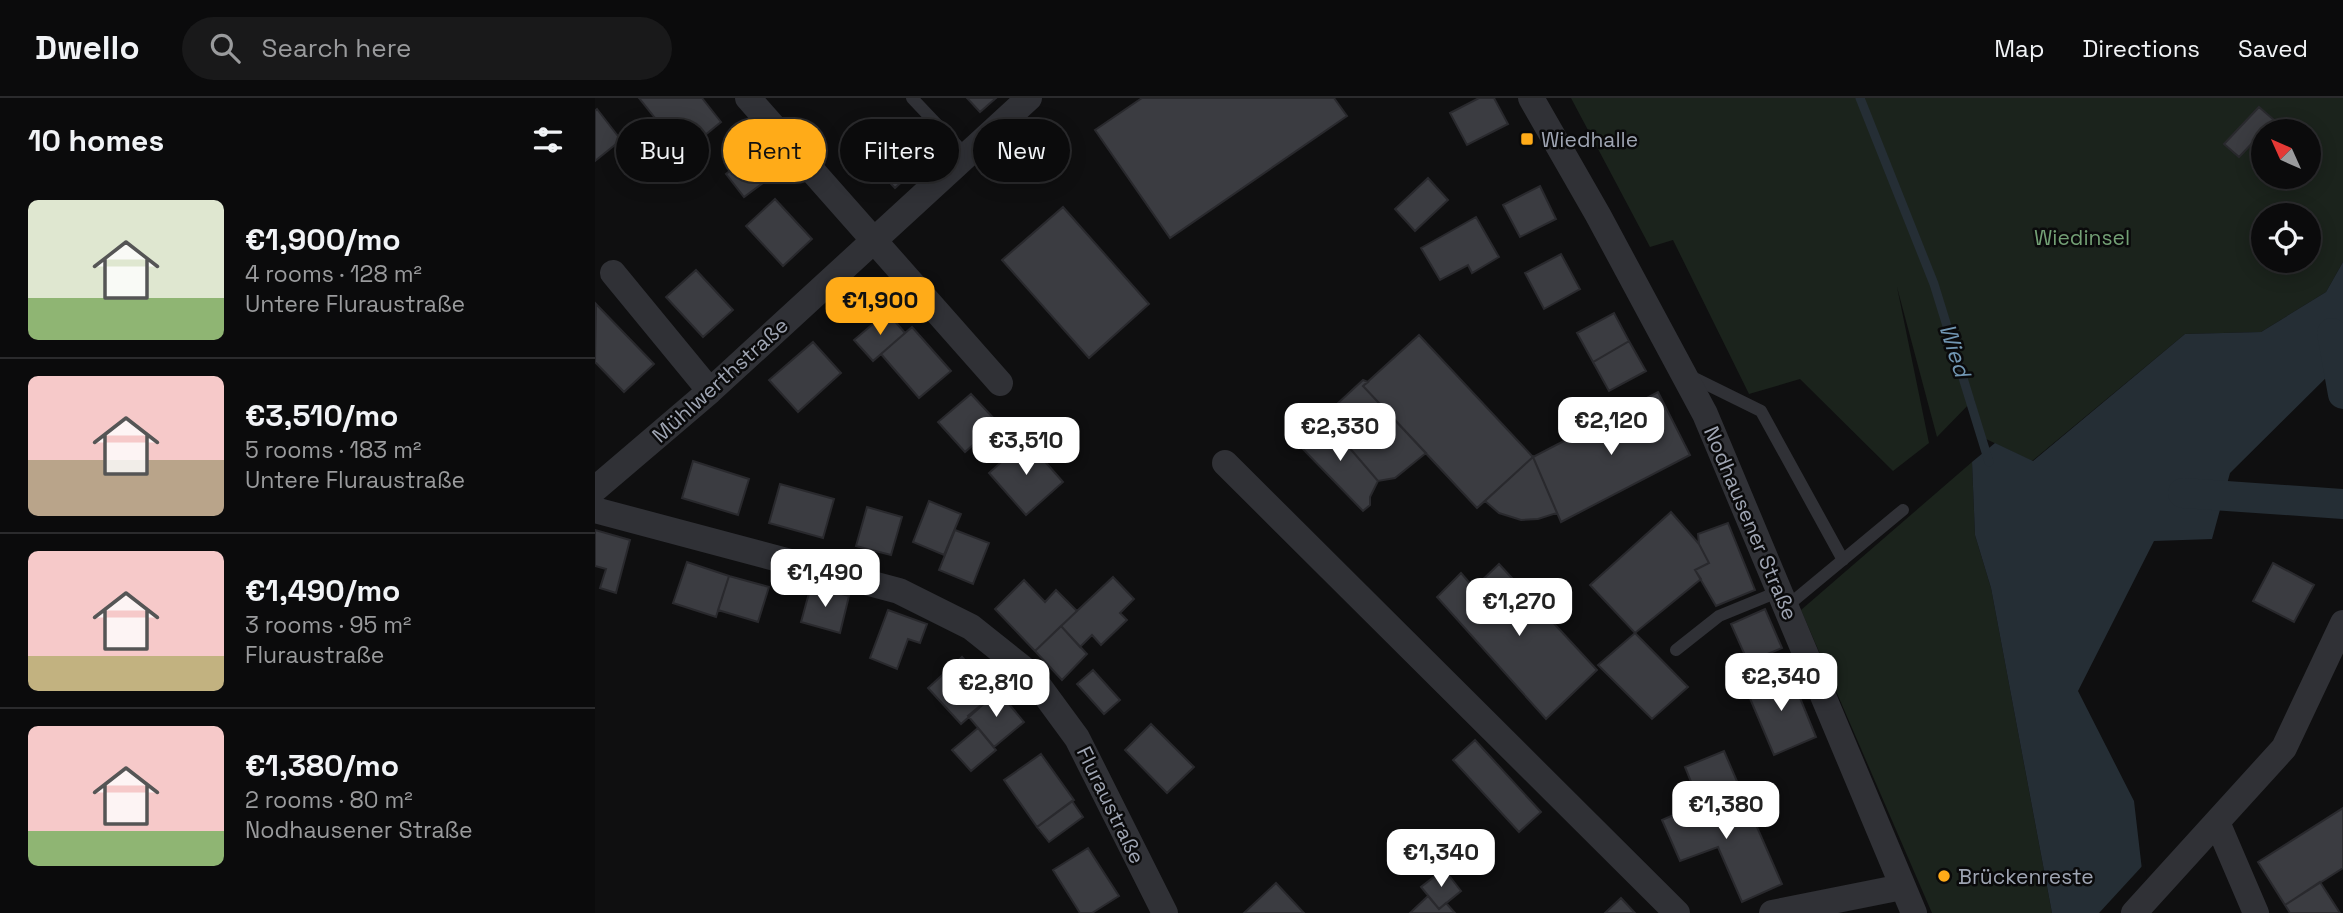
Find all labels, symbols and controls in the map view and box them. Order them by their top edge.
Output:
search box [182,17,672,80]
text: Dwello [35,27,140,69]
icon: search [206,29,244,67]
text: Search here [262,31,411,65]
text: Map [1994,33,2044,64]
text: Directions [2082,33,2200,64]
text: Saved [2238,33,2308,64]
chip: Buy [616,119,709,182]
chip: Rent [723,119,826,182]
chip: Filters [840,119,959,182]
chip: New [973,119,1070,182]
north arrow [2251,119,2321,189]
map controls [2251,119,2321,273]
text: 10 homes [28,121,164,160]
icon: filters [529,121,567,159]
place label: Wiedhalle [1541,126,1638,153]
marker: Wiedhalle [1519,131,1535,147]
button: locate [2251,203,2321,273]
text: €1,900/mo [245,220,401,259]
park label: Wiedinsel [2034,224,2130,251]
icon: home [84,228,168,312]
text: 4 rooms · 128 m² [245,259,422,289]
pin: €1,900 [823,278,937,337]
text: €1,900 [842,285,918,315]
text: Untere Fluraustraße [245,289,465,319]
street label: Mühlwerthstraße [646,312,794,448]
water label: Wied [1932,320,1978,382]
text: €3,510/mo [245,396,398,435]
pin: €2,120 [1554,398,1668,457]
icon: home [84,404,168,488]
pin: €2,330 [1283,404,1397,463]
text: €2,120 [1574,405,1648,435]
text: €2,330 [1301,411,1379,441]
pin: €3,510 [969,418,1083,477]
street label: Nodhausener Straße [1698,422,1804,624]
text: €3,510 [988,425,1064,455]
text: 5 rooms · 183 m² [245,435,421,465]
text: Untere Fluraustraße [245,465,465,495]
pin: €1,490 [768,550,882,609]
text: €1,490 [787,557,863,587]
text: €1,490/mo [245,571,400,610]
pin: €1,270 [1462,578,1576,638]
icon: home [84,579,168,663]
text: €1,270 [1482,586,1556,616]
text: 3 rooms · 95 m² [245,610,411,640]
text: Fluraustraße [245,640,384,670]
pin: €2,340 [1724,654,1838,713]
pin: €2,810 [939,660,1053,719]
text: €2,340 [1741,661,1821,691]
text: €2,810 [958,667,1034,697]
street label: Fluraustraße [1071,742,1151,868]
text: €1,380/mo [245,746,399,785]
icon: home [84,754,168,838]
pin: €1,380 [1669,782,1783,841]
text: 2 rooms · 80 m² [245,785,413,815]
text: €1,380 [1688,789,1764,819]
text: Nodhausener Straße [245,815,473,845]
pin: €1,340 [1384,830,1498,889]
text: €1,340 [1403,837,1479,867]
place label: Brückenreste [1958,863,2094,890]
marker: Brückenreste [1936,868,1952,884]

